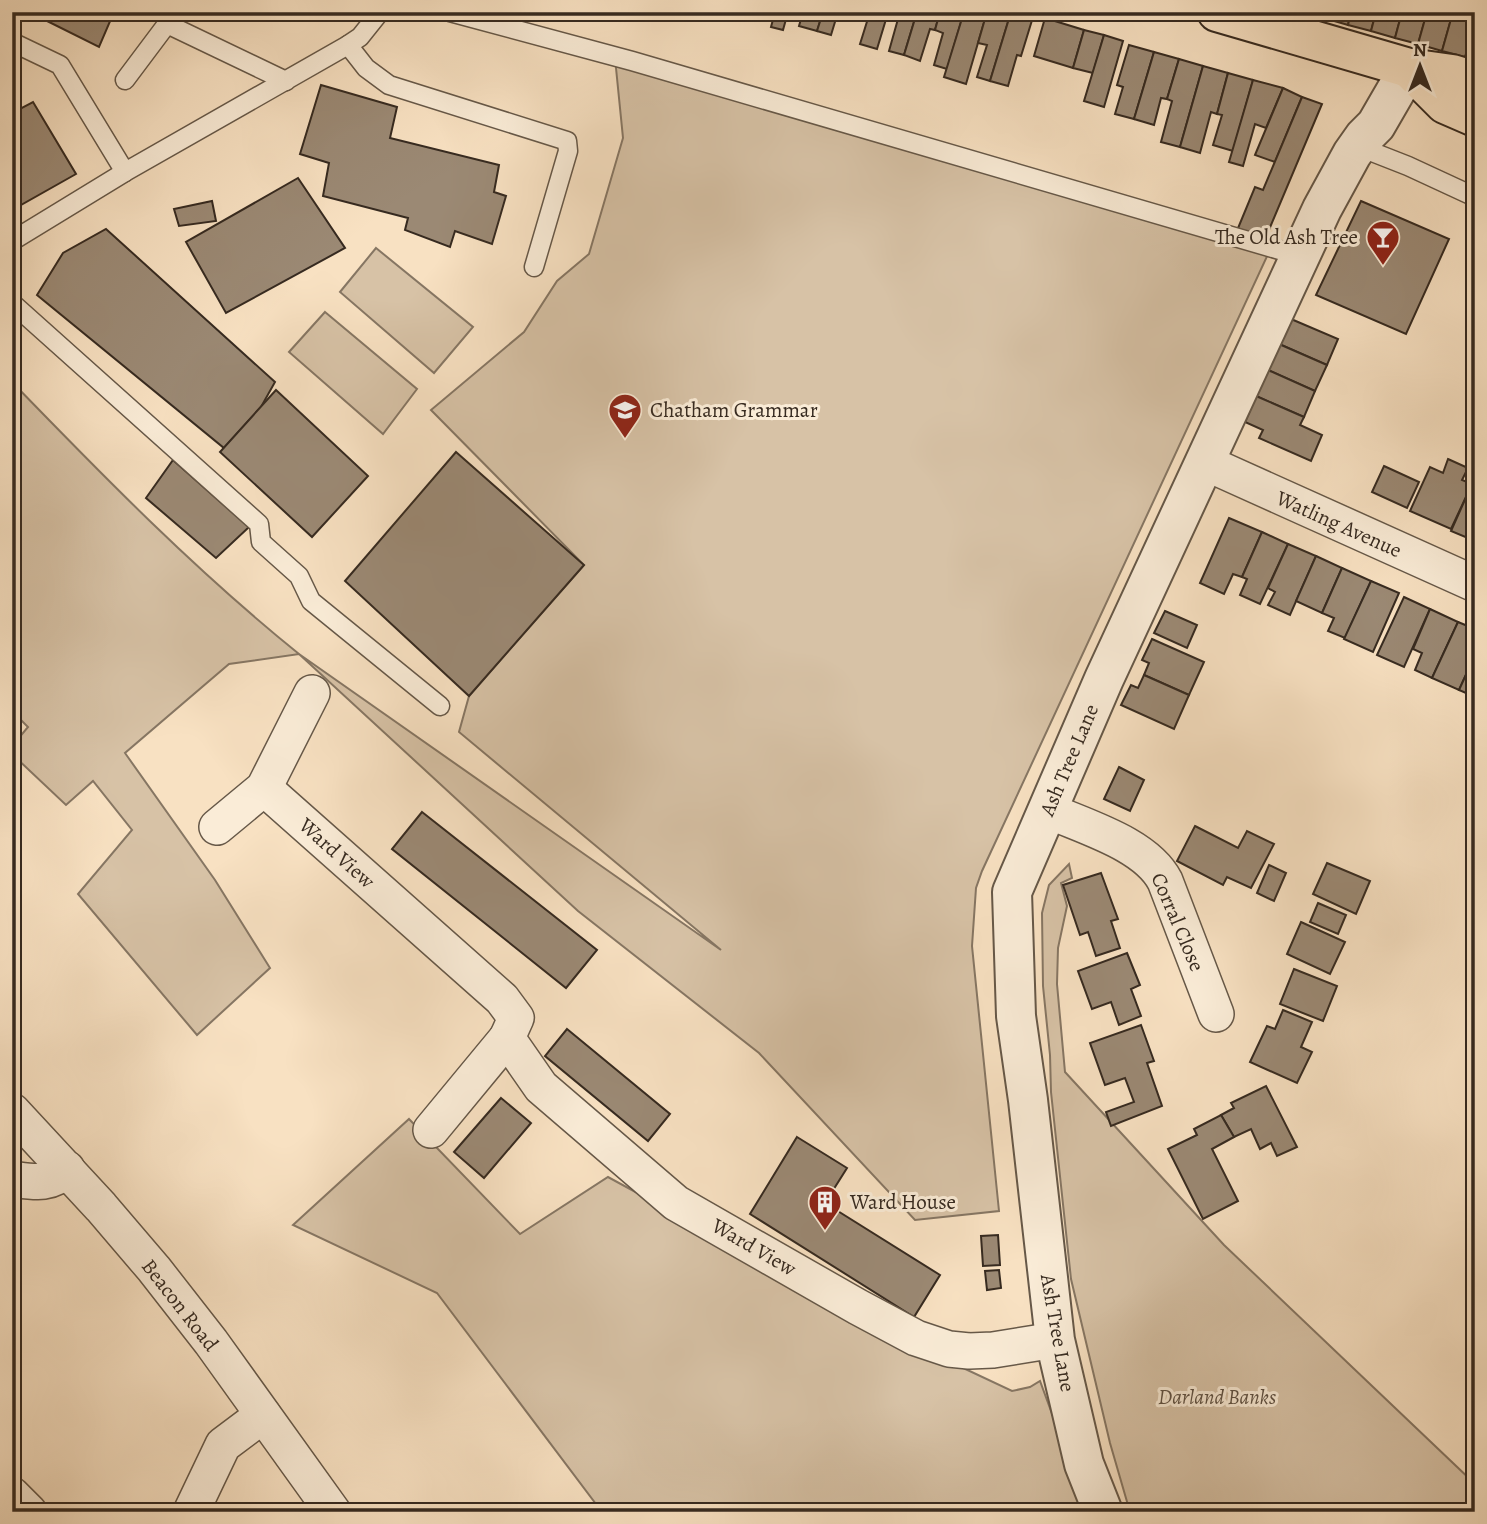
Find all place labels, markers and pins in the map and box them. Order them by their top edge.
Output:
bar icon: The Old Ash Tree [1364,218,1402,267]
place label: The Old Ash Tree [1215,223,1358,251]
school or university icon: Chatham Grammar [606,391,644,440]
place label: Chatham Grammar [650,396,818,424]
building icon: Ward House [806,1183,844,1232]
place label: Ward House [849,1188,956,1216]

